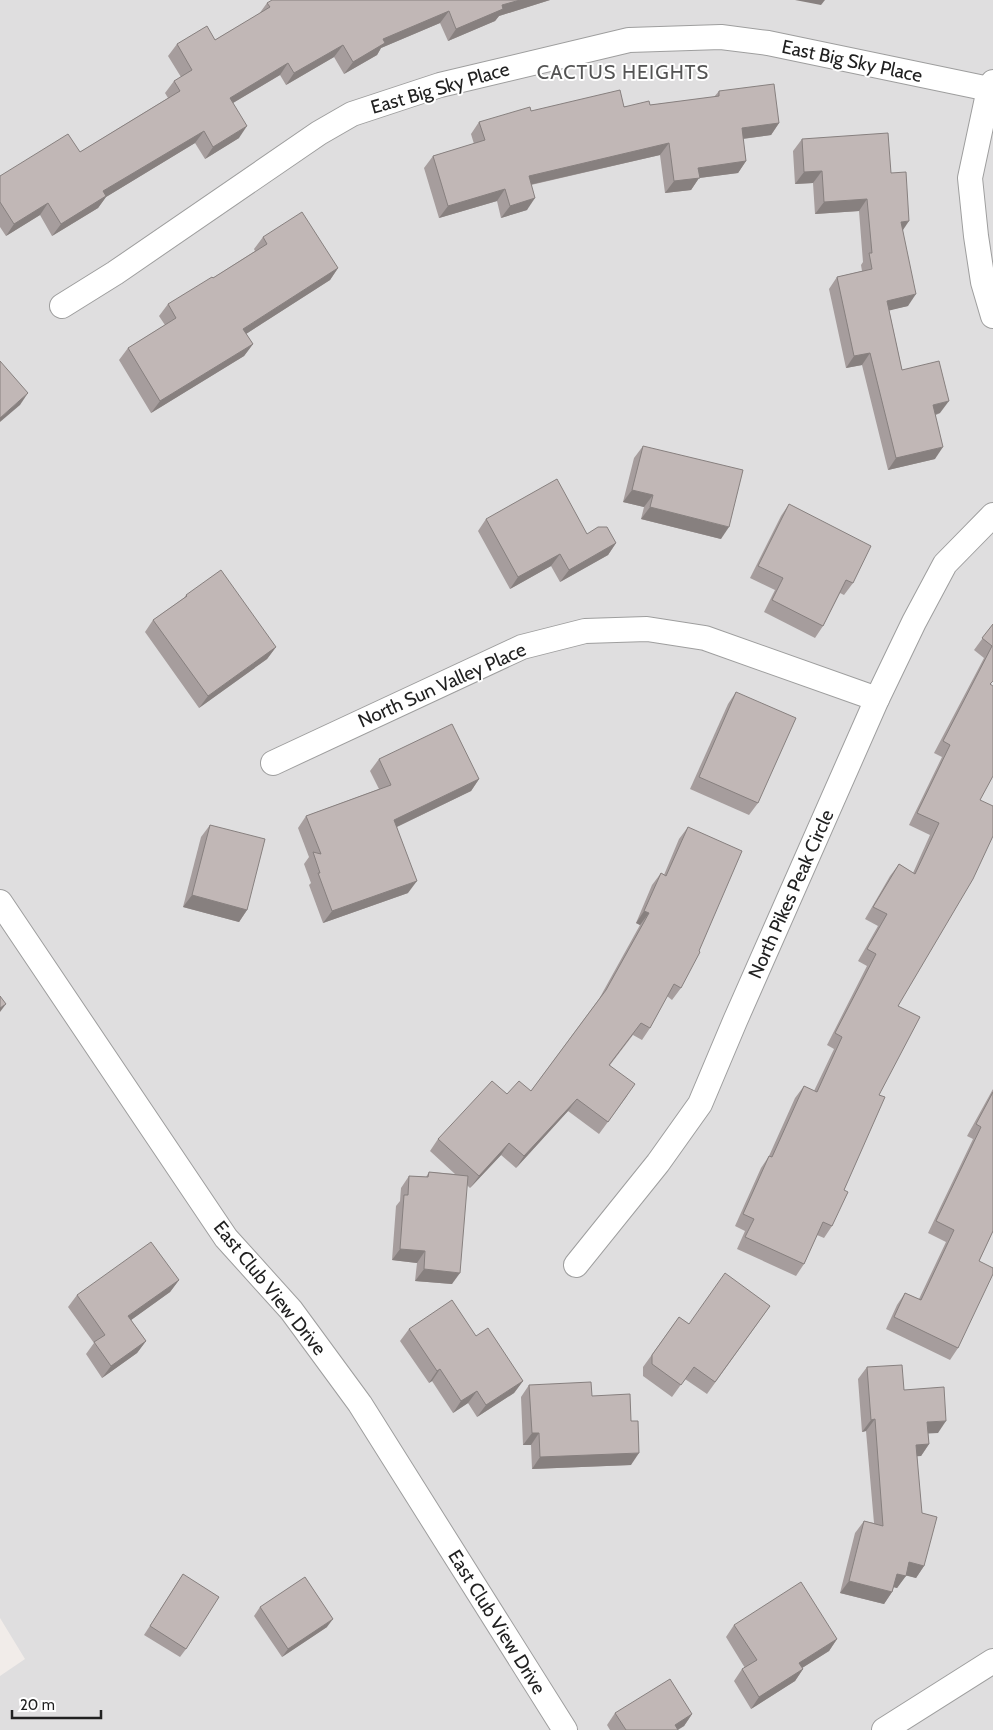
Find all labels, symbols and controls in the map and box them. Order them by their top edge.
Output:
street label: East Big Sky Place [780,35,925,87]
street label: East Big Sky Place [368,57,512,119]
district label: CACTUS HEIGHTS [537,60,709,84]
street label: North Sun Valley Place [355,638,530,732]
street label: North Pikes Peak Circle [743,806,839,982]
street label: East Club View Drive [209,1216,331,1360]
street label: East Club View Drive [443,1546,551,1699]
scale bar [12,1688,101,1720]
text: 20 m [20,1696,55,1714]

